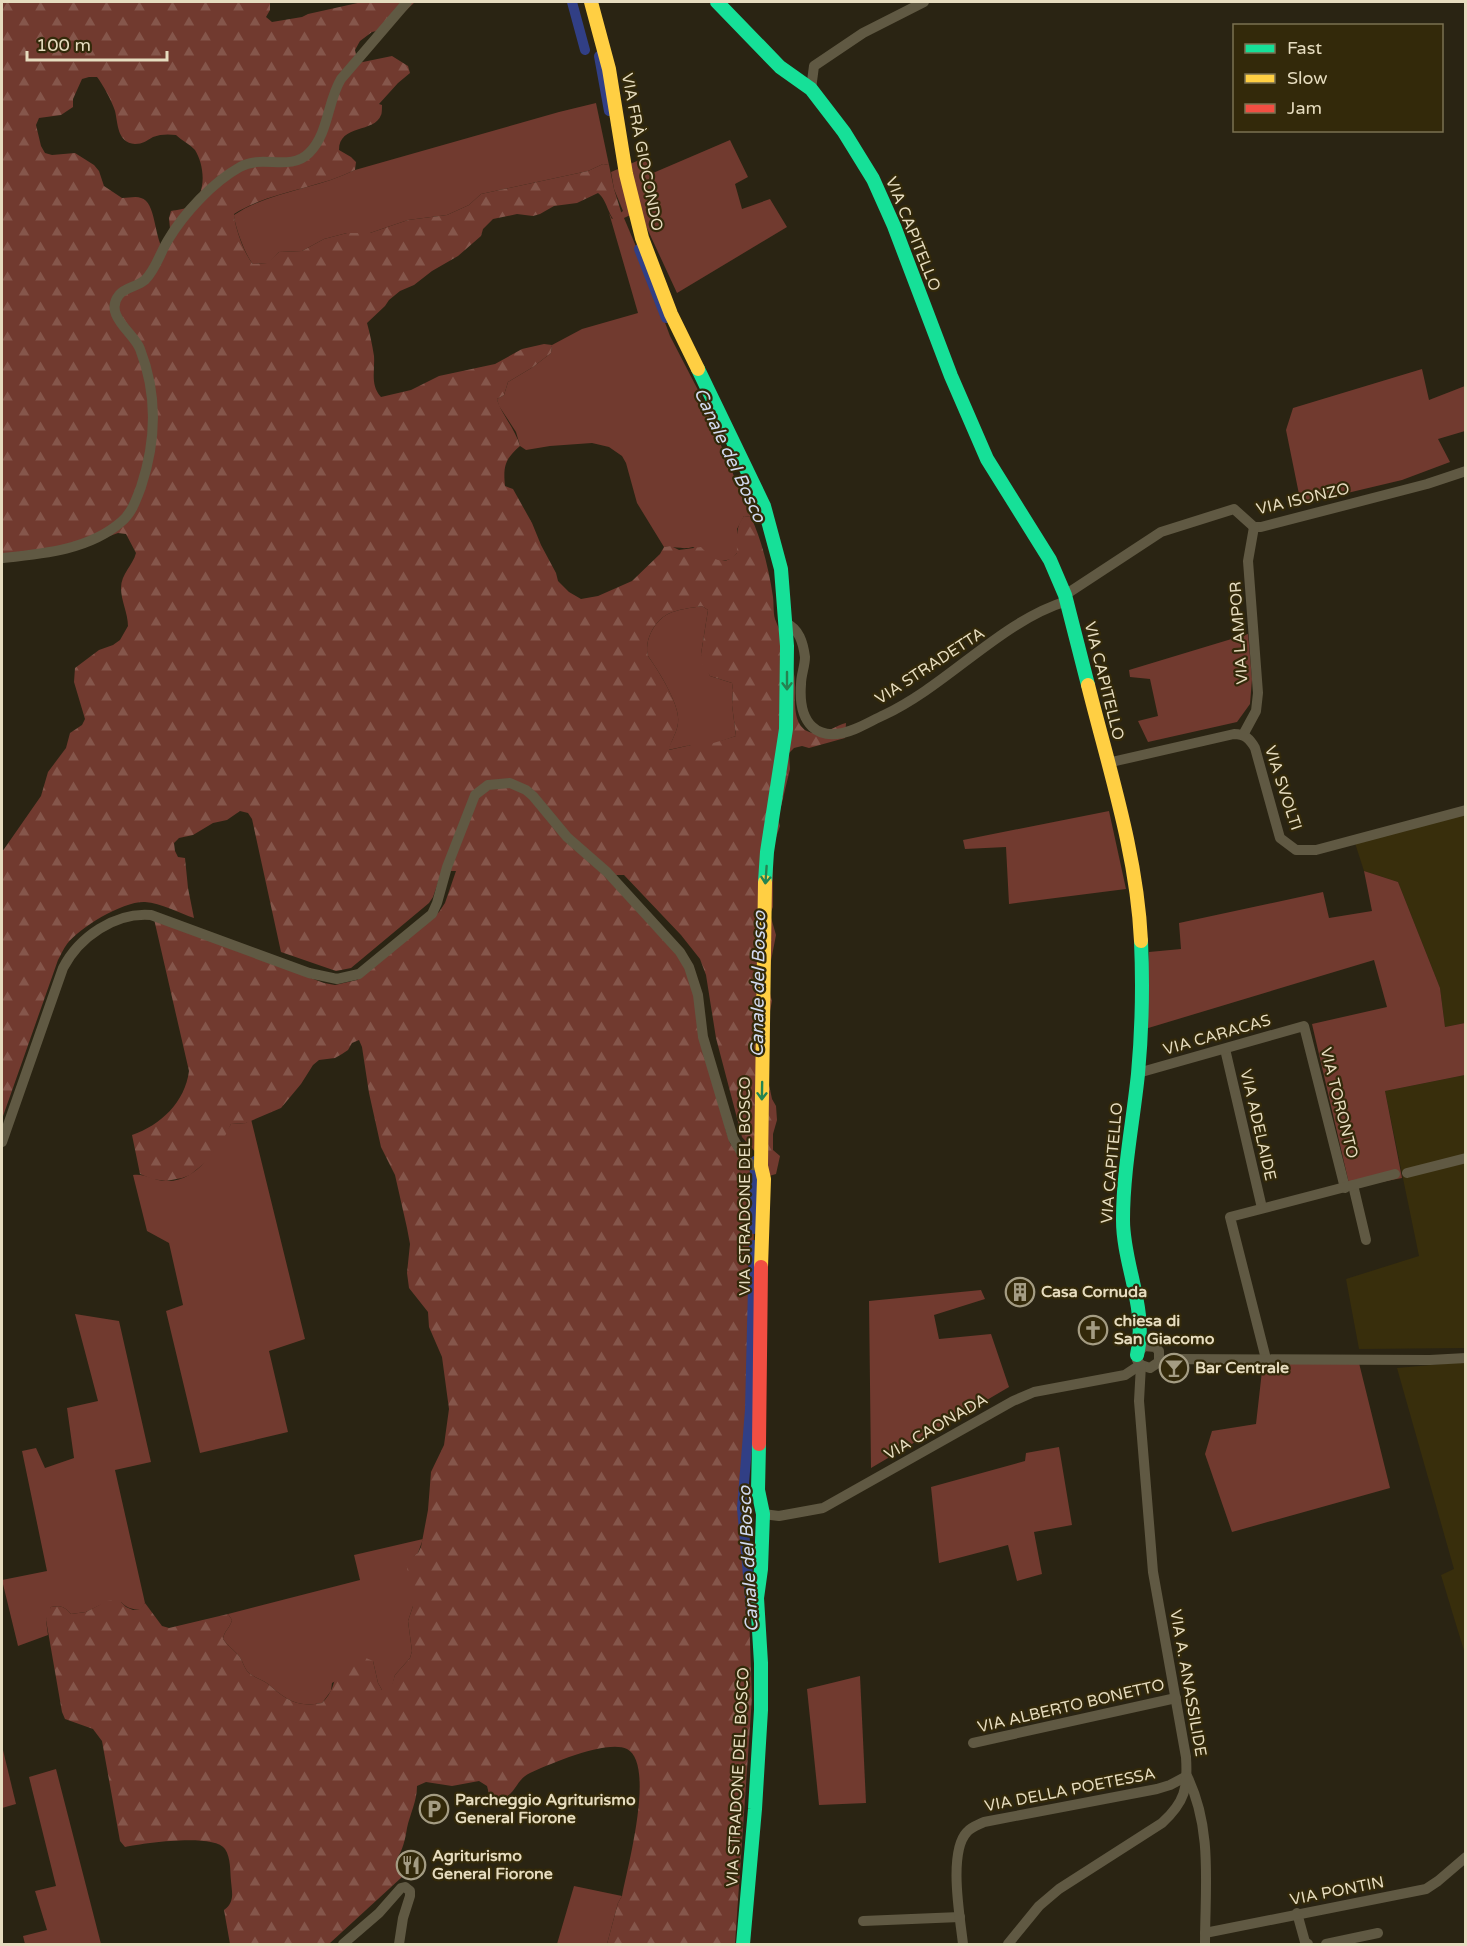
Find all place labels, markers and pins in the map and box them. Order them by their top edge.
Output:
building icon: Casa Cornuda [1004,1276,1036,1308]
place label: Casa Cornuda [1041,1282,1147,1302]
place label: chiesa di San Giacomo [1114,1311,1215,1349]
church icon: chiesa di San Giacomo [1077,1314,1109,1346]
bar icon: Bar Centrale [1158,1352,1190,1384]
place label: Bar Centrale [1195,1358,1289,1378]
place label: Parcheggio Agriturismo General Fiorone [455,1790,636,1828]
parking icon: Parcheggio Agriturismo General Fiorone [418,1793,450,1825]
place label: Agriturismo General Fiorone [432,1846,553,1884]
restaurant icon: Agriturismo General Fiorone [395,1849,427,1881]

